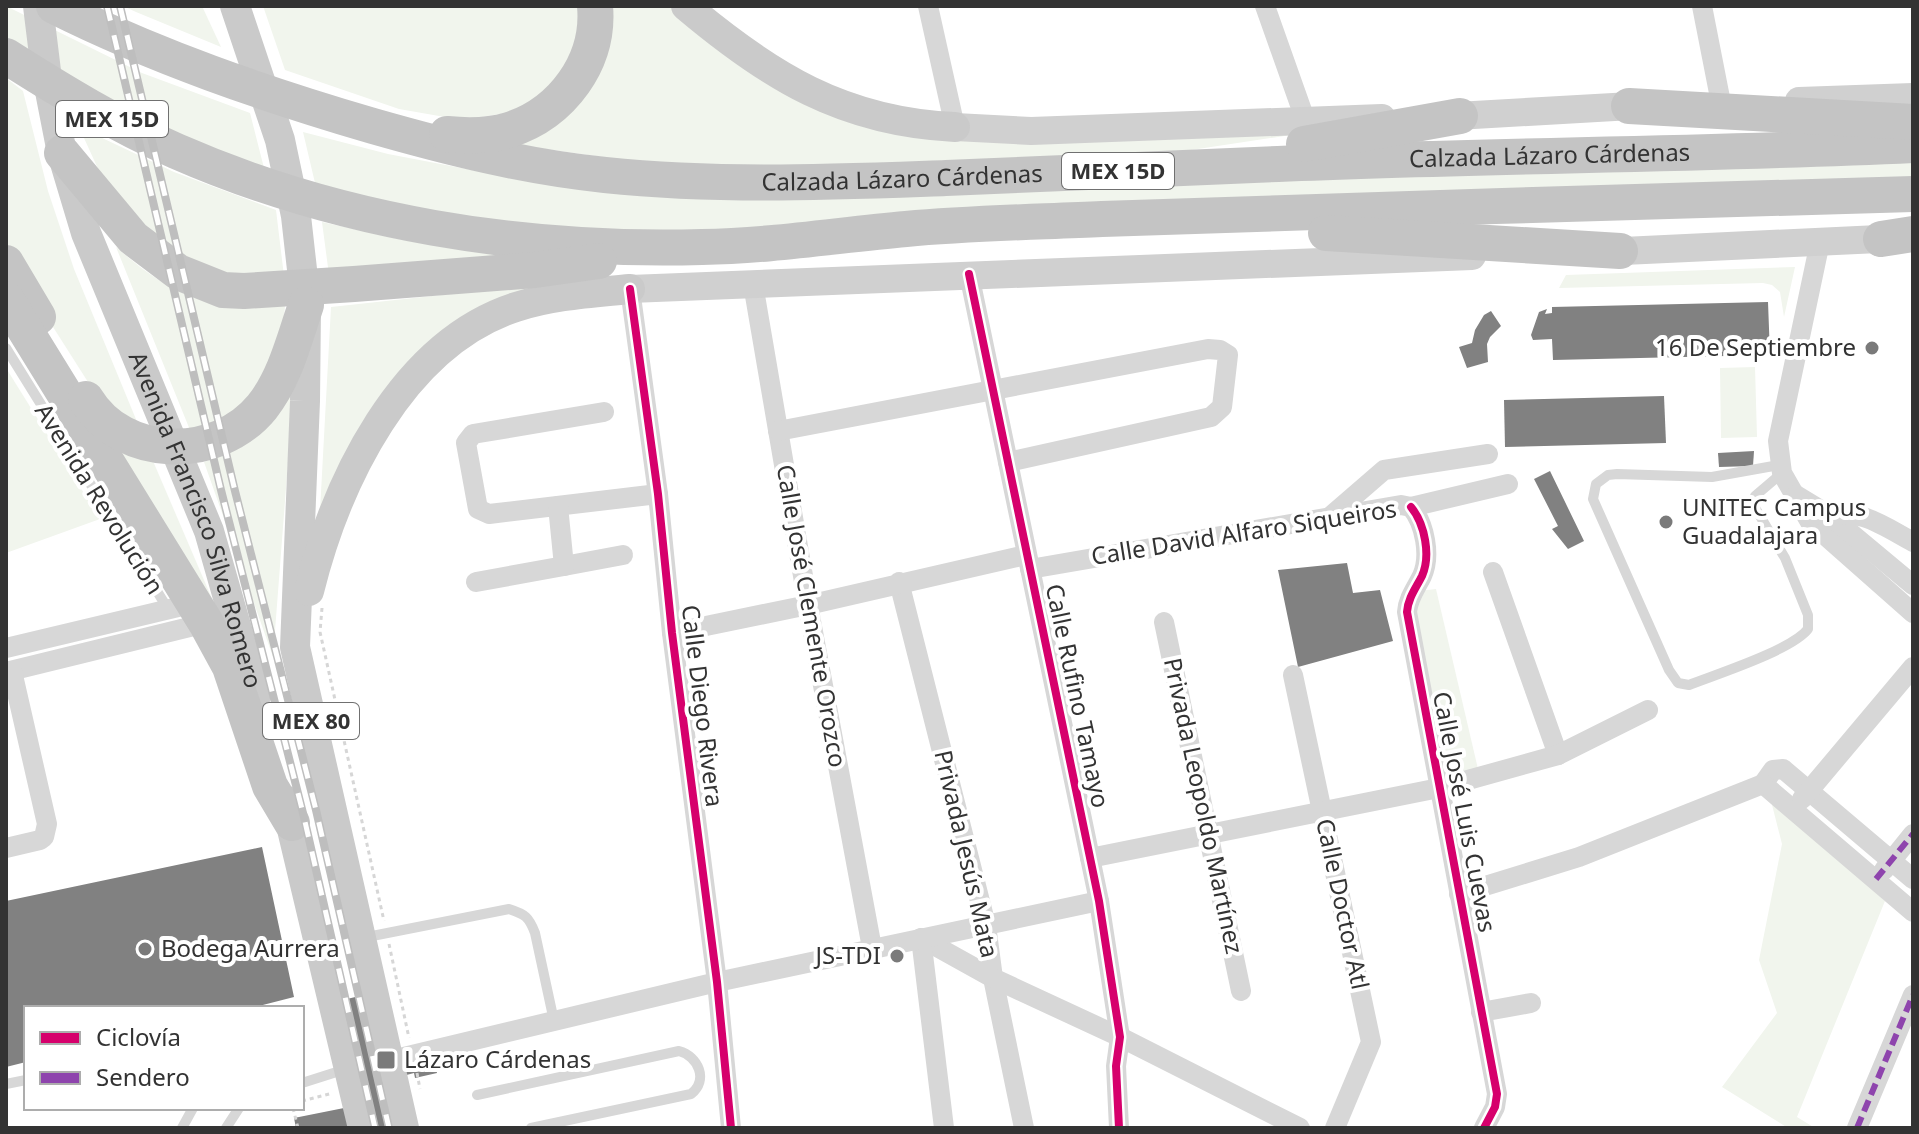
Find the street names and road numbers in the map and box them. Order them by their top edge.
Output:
road number: MEX 15D [56,101,168,137]
street label: Calzada Lázaro Cárdenas [1408,135,1691,174]
road number: MEX 15D [1062,153,1174,189]
street label: Calzada Lázaro Cárdenas [761,156,1043,198]
street label: Avenida Francisco Silva Romero [122,346,271,692]
street label: Avenida Revolución [28,396,172,600]
street label: Calle José Clemente Orozco [770,462,855,770]
street label: Calle David Alfaro Siqueiros [1089,491,1399,572]
street label: Calle Rufino Tamayo [1039,581,1118,811]
street label: Calle Diego Rivera [675,603,732,809]
street label: Privada Leopoldo Martínez [1157,655,1252,957]
street label: Calle José Luis Cuevas [1426,688,1505,935]
road number: MEX 80 [263,703,359,739]
street label: Privada Jesús Mata [928,747,1007,961]
street label: Calle Doctor Atl [1309,815,1378,992]

